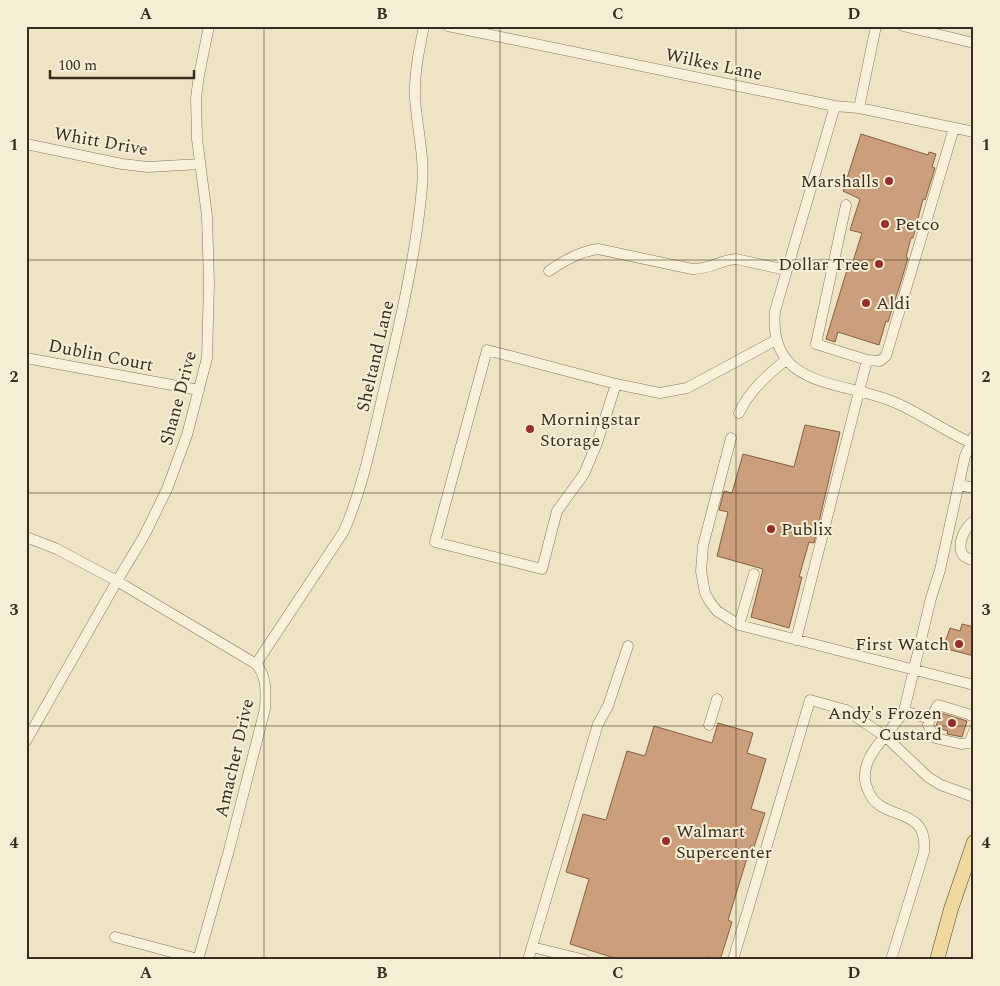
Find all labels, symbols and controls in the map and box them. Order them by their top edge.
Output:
text: A [140,2,153,26]
text: B [376,2,388,26]
text: C [612,2,624,26]
text: D [848,2,861,26]
street label: Wilkes Lane [663,41,765,88]
scale bar [50,48,194,80]
text: 100 m [58,54,97,77]
street label: Whitt Drive [52,120,150,163]
text: 1 [10,133,18,157]
text: 1 [982,133,990,157]
place label: Marshalls [801,168,879,195]
marker: Marshalls [883,175,895,187]
place label: Petco [895,211,940,238]
marker: Petco [879,218,891,230]
place label: Dollar Tree [778,251,869,278]
marker: Dollar Tree [873,258,885,270]
place label: Aldi [876,290,910,317]
marker: Aldi [860,297,872,309]
street label: Sheltand Lane [350,298,401,415]
street label: Dublin Court [46,332,156,379]
street label: Shane Drive [153,348,204,448]
text: 2 [10,365,19,389]
text: 2 [982,365,991,389]
place label: Morningstar Storage [540,406,640,454]
marker: Morningstar Storage [524,423,536,435]
place label: Publix [781,516,833,543]
marker: Publix [765,523,777,535]
text: 3 [10,598,19,622]
text: 3 [982,598,991,622]
place label: First Watch [855,631,949,658]
marker: First Watch [953,638,965,650]
street label: Amacher Drive [208,696,261,820]
place label: Andy's Frozen Custard [828,700,942,748]
marker: Andy's Frozen Custard [946,717,958,729]
place label: Walmart Supercenter [676,818,772,866]
text: 4 [10,831,19,855]
text: 4 [982,831,991,855]
marker: Walmart Supercenter [660,835,672,847]
text: A [140,961,153,985]
text: B [376,961,388,985]
text: C [612,961,624,985]
text: D [848,961,861,985]

